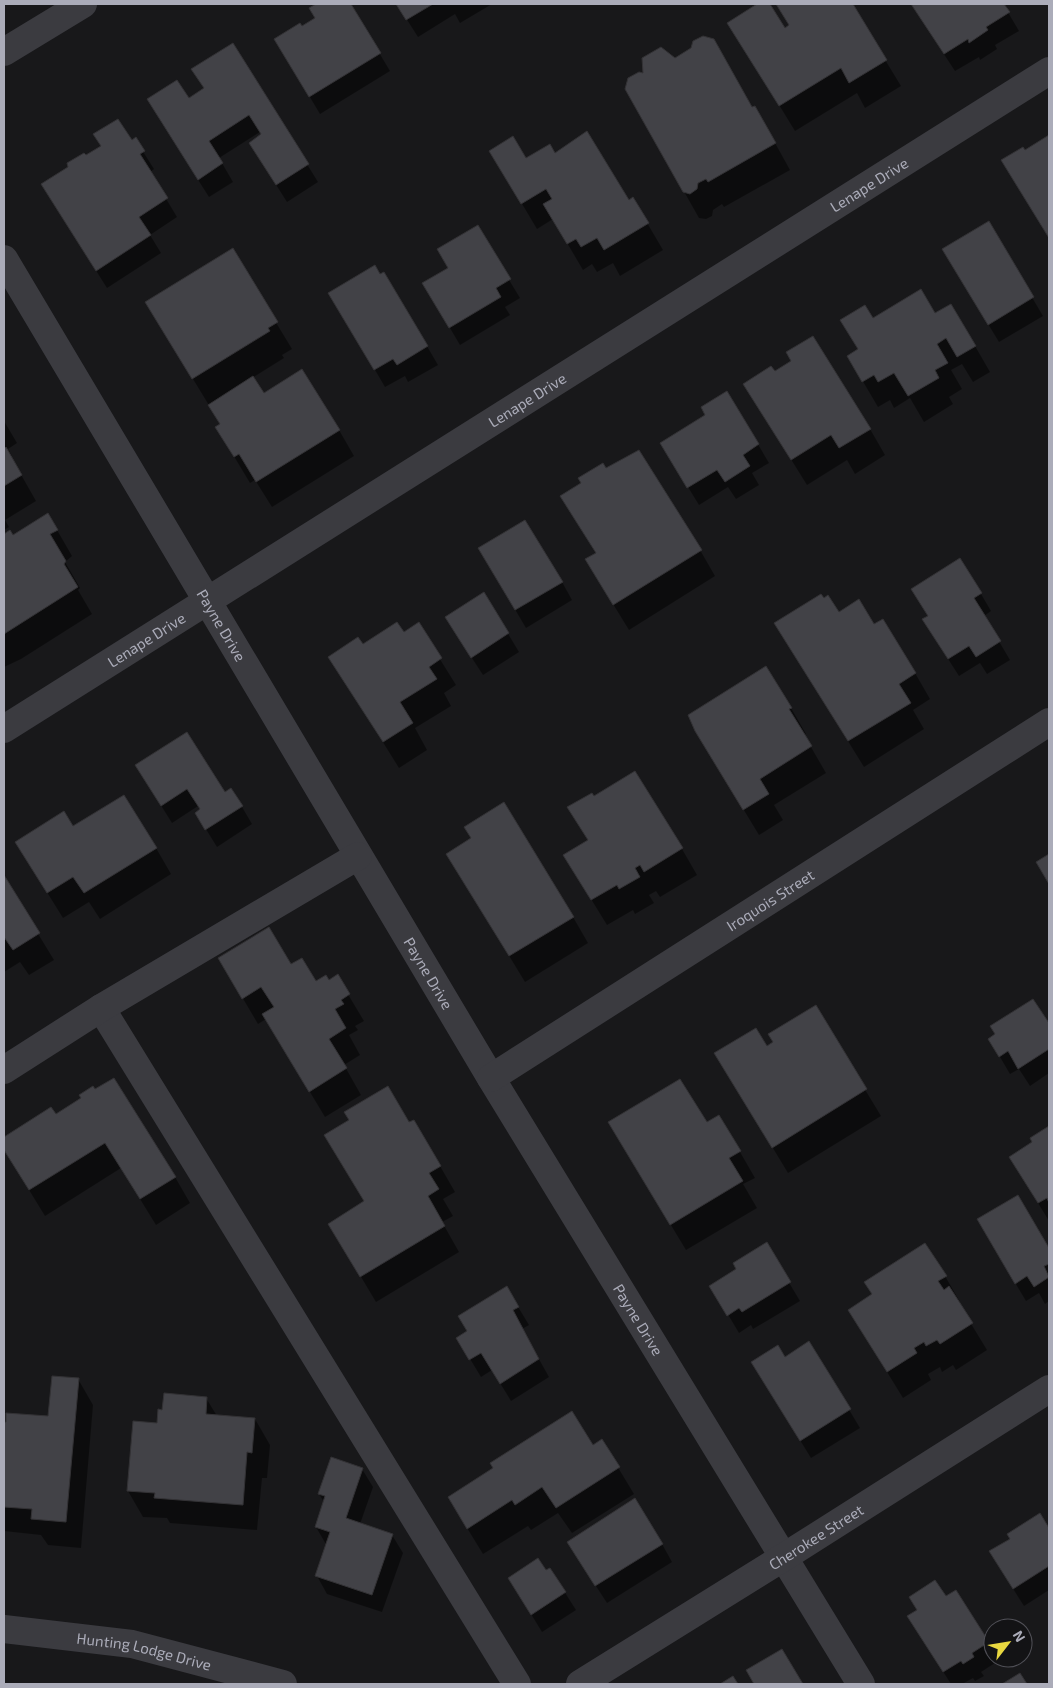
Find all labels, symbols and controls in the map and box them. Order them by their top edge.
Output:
street label: Lenape Drive [827,153,911,216]
street label: Lenape Drive [485,369,569,431]
street label: Payne Drive [193,586,250,664]
street label: Lenape Drive [104,608,188,671]
street label: Iroquois Street [723,865,817,935]
street label: Payne Drive [400,934,457,1013]
street label: Payne Drive [610,1280,667,1359]
street label: Cherokee Street [765,1500,867,1573]
north arrow [983,1618,1033,1668]
text: N [1010,1627,1029,1645]
street label: Hunting Lodge Drive [76,1629,213,1674]

